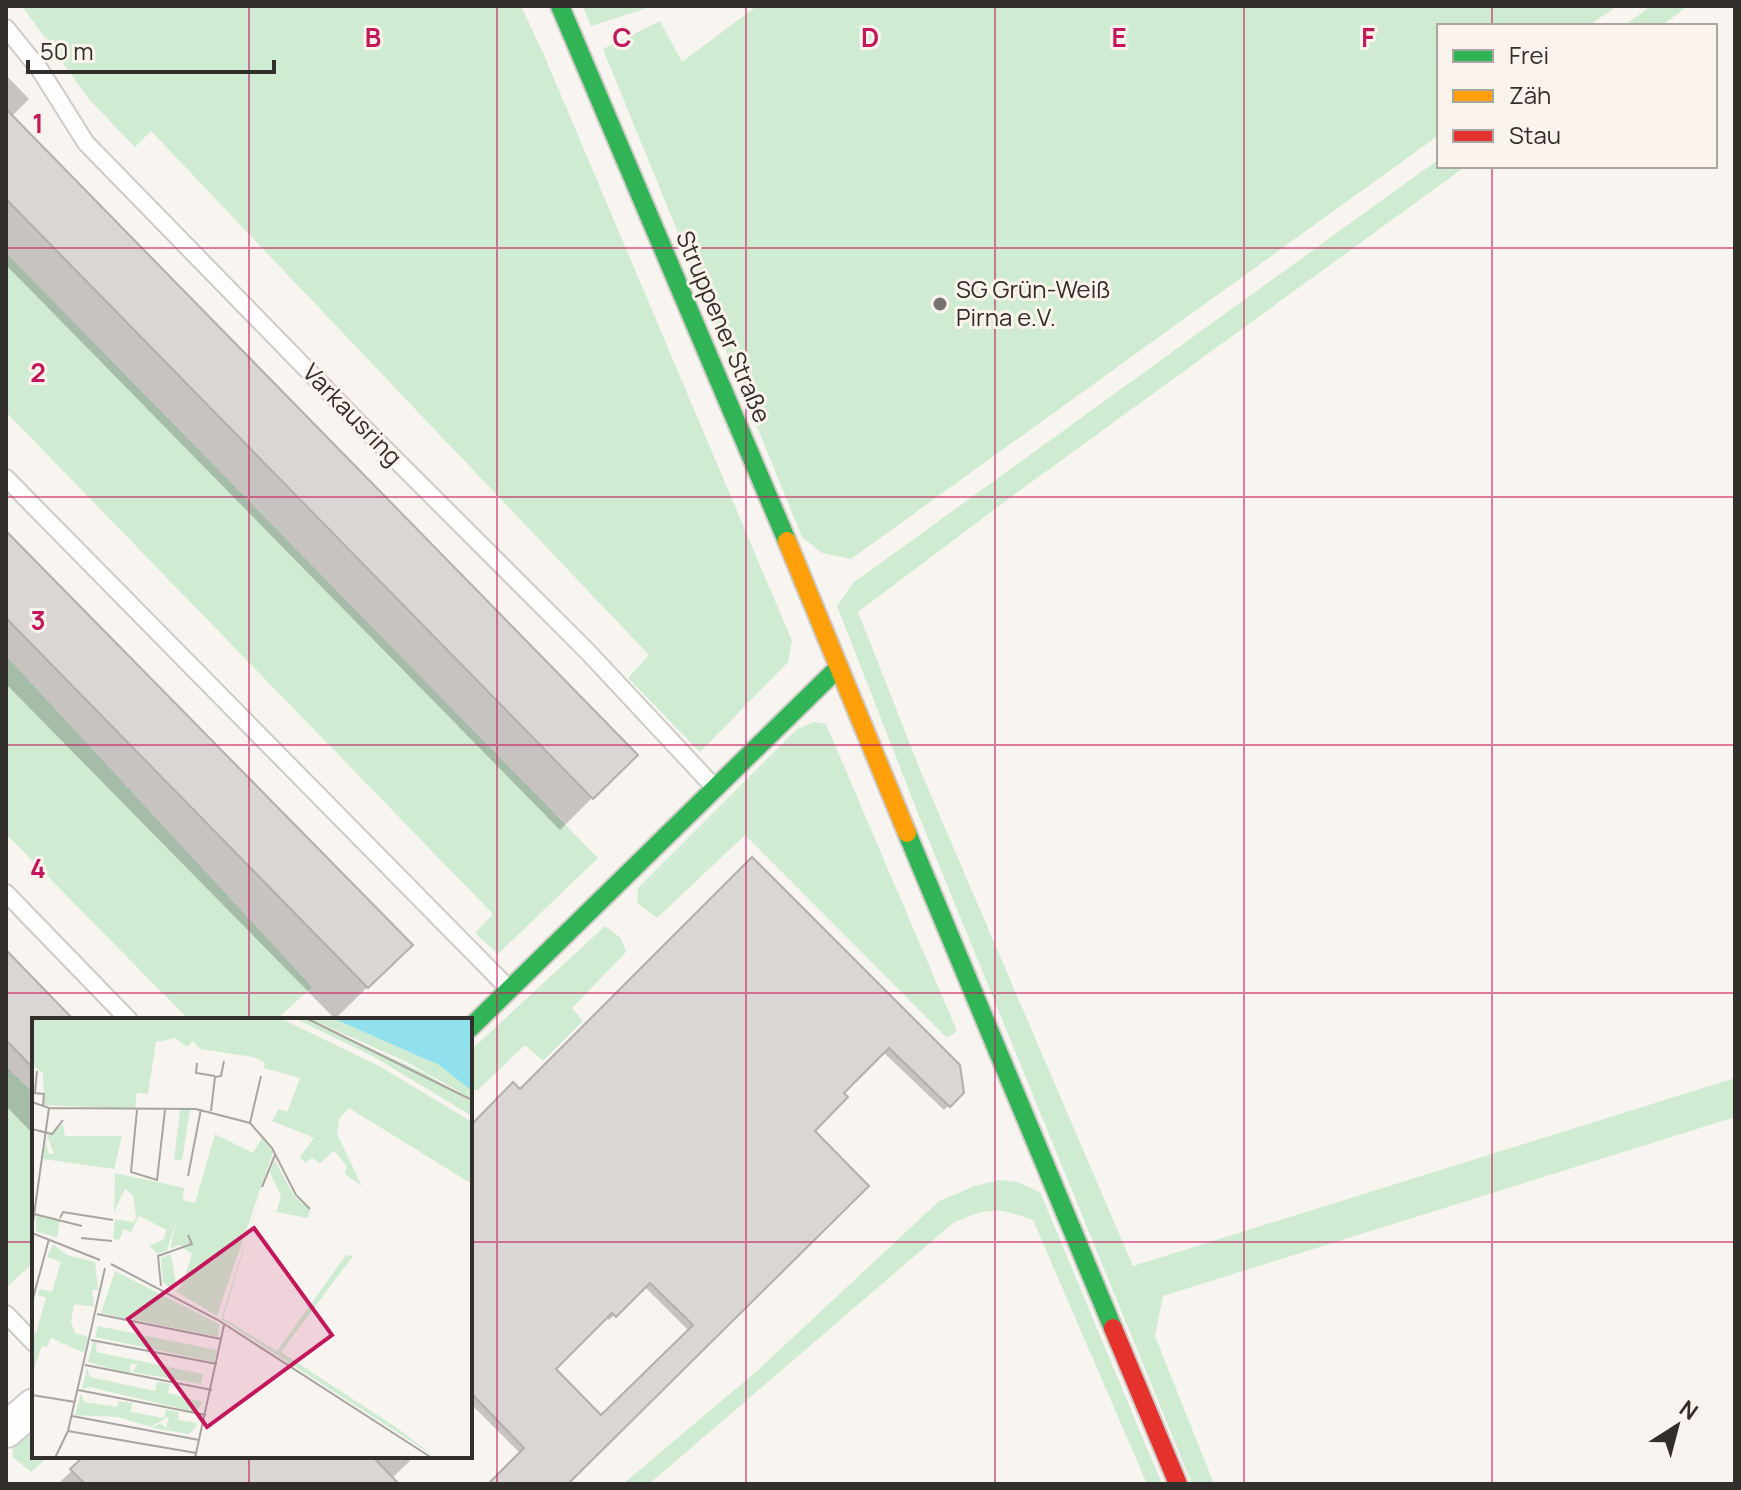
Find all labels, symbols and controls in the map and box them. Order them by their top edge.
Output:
text: B [365,19,381,55]
text: C [612,19,632,55]
text: D [861,19,879,55]
text: E [1111,19,1127,55]
text: F [1361,19,1375,55]
scale bar [28,24,274,74]
legend [1437,24,1717,168]
text: 50 m [40,34,94,67]
text: Frei [1509,38,1549,71]
text: Zäh [1509,78,1551,111]
text: 1 [32,105,44,141]
text: Stau [1509,118,1561,151]
street label: Struppener Straße [669,225,780,427]
place label: SG Grün-Weiß Pirna e.V. [956,272,1111,333]
marker: SG Grün-Weiß Pirna e.V. [931,295,949,313]
text: 2 [30,354,46,390]
street label: Varkausring [296,356,410,472]
text: 3 [30,602,46,638]
text: 4 [30,850,46,886]
inset map [32,1018,472,1458]
north arrow [1637,1386,1717,1466]
text: N [1674,1393,1704,1427]

